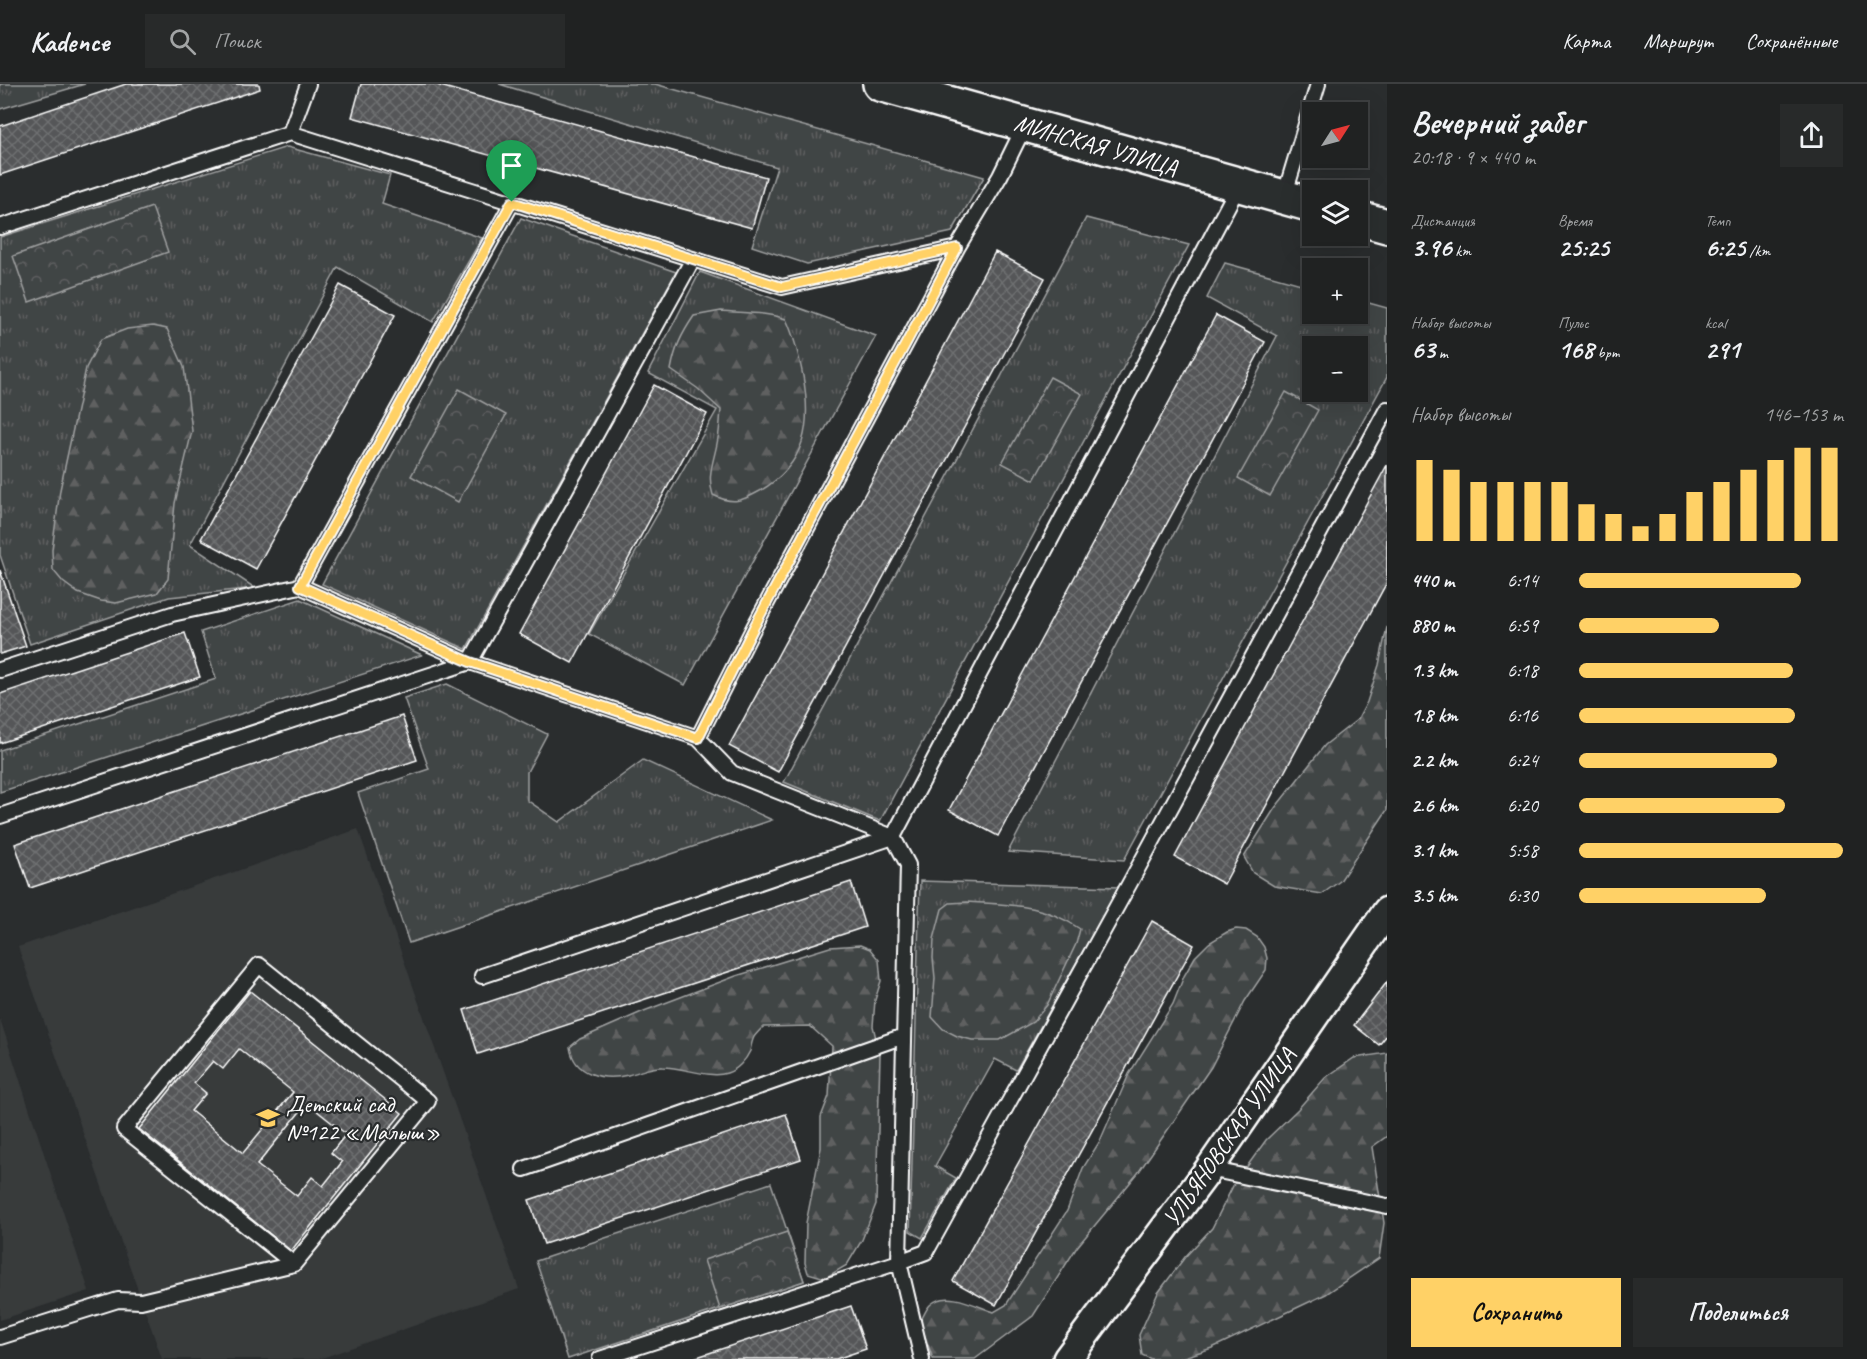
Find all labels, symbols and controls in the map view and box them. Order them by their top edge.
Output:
search box [145,14,565,68]
text: Kadence [30,24,109,59]
icon: search [166,25,199,58]
text: Поиск [214,27,261,55]
text: Карта [1562,28,1611,54]
text: Маршрут [1644,28,1713,54]
text: Сохранённые [1746,28,1837,54]
text: Вечерний забег [1411,101,1584,143]
north arrow [1302,102,1368,168]
map controls [1302,102,1368,402]
button: share [1780,104,1843,167]
street label: МИНСКАЯ УЛИЦА [1011,107,1182,183]
pin [486,140,537,202]
text: 20:18 · 9 × 440 m [1411,145,1535,170]
icon: arrive [495,149,528,182]
button: layers [1302,180,1368,246]
text: Дистанция [1411,211,1475,231]
text: Время [1558,211,1592,231]
text: Темп [1705,211,1731,231]
text: 3.96 [1411,231,1451,264]
text: 25:25 [1558,231,1609,264]
text: 6:25 [1705,231,1745,264]
text: km [1451,241,1471,261]
text: /km [1745,241,1770,261]
button: + [1302,258,1368,324]
text: Набор высоты [1411,313,1490,333]
text: Пульс [1558,313,1589,333]
text: kcal [1705,313,1726,333]
text: 63 [1411,333,1435,366]
text: 168 [1558,333,1594,366]
text: 291 [1705,333,1740,366]
button: − [1302,336,1368,402]
text: m [1435,343,1448,363]
text: bpm [1594,343,1620,363]
text: Набор высоты [1411,402,1510,427]
text: 146–153 m [1764,402,1843,427]
text: 440 m [1411,568,1454,593]
text: 6:14 [1507,568,1538,593]
text: 880 m [1411,613,1454,638]
text: 6:59 [1507,613,1538,638]
text: 1.3 km [1411,658,1458,683]
text: 6:18 [1507,658,1538,683]
text: 1.8 km [1411,703,1458,728]
text: 6:16 [1507,703,1538,728]
text: 2.2 km [1411,748,1458,773]
text: 6:24 [1507,748,1538,773]
text: 2.6 km [1411,793,1458,818]
text: 6:20 [1507,793,1538,818]
text: 3.1 km [1411,838,1458,863]
text: 5:58 [1507,838,1538,863]
text: 3.5 km [1411,883,1457,908]
text: 6:30 [1507,883,1538,908]
street label: УЛЬЯНОВСКАЯ УЛИЦА [1156,1041,1302,1232]
place label: Детский сад №122 «Малыш» [286,1089,440,1147]
school or university icon: Детский сад №122 «Малыш» [255,1105,281,1131]
button: Сохранить [1411,1278,1621,1347]
button: Поделиться [1633,1278,1843,1347]

